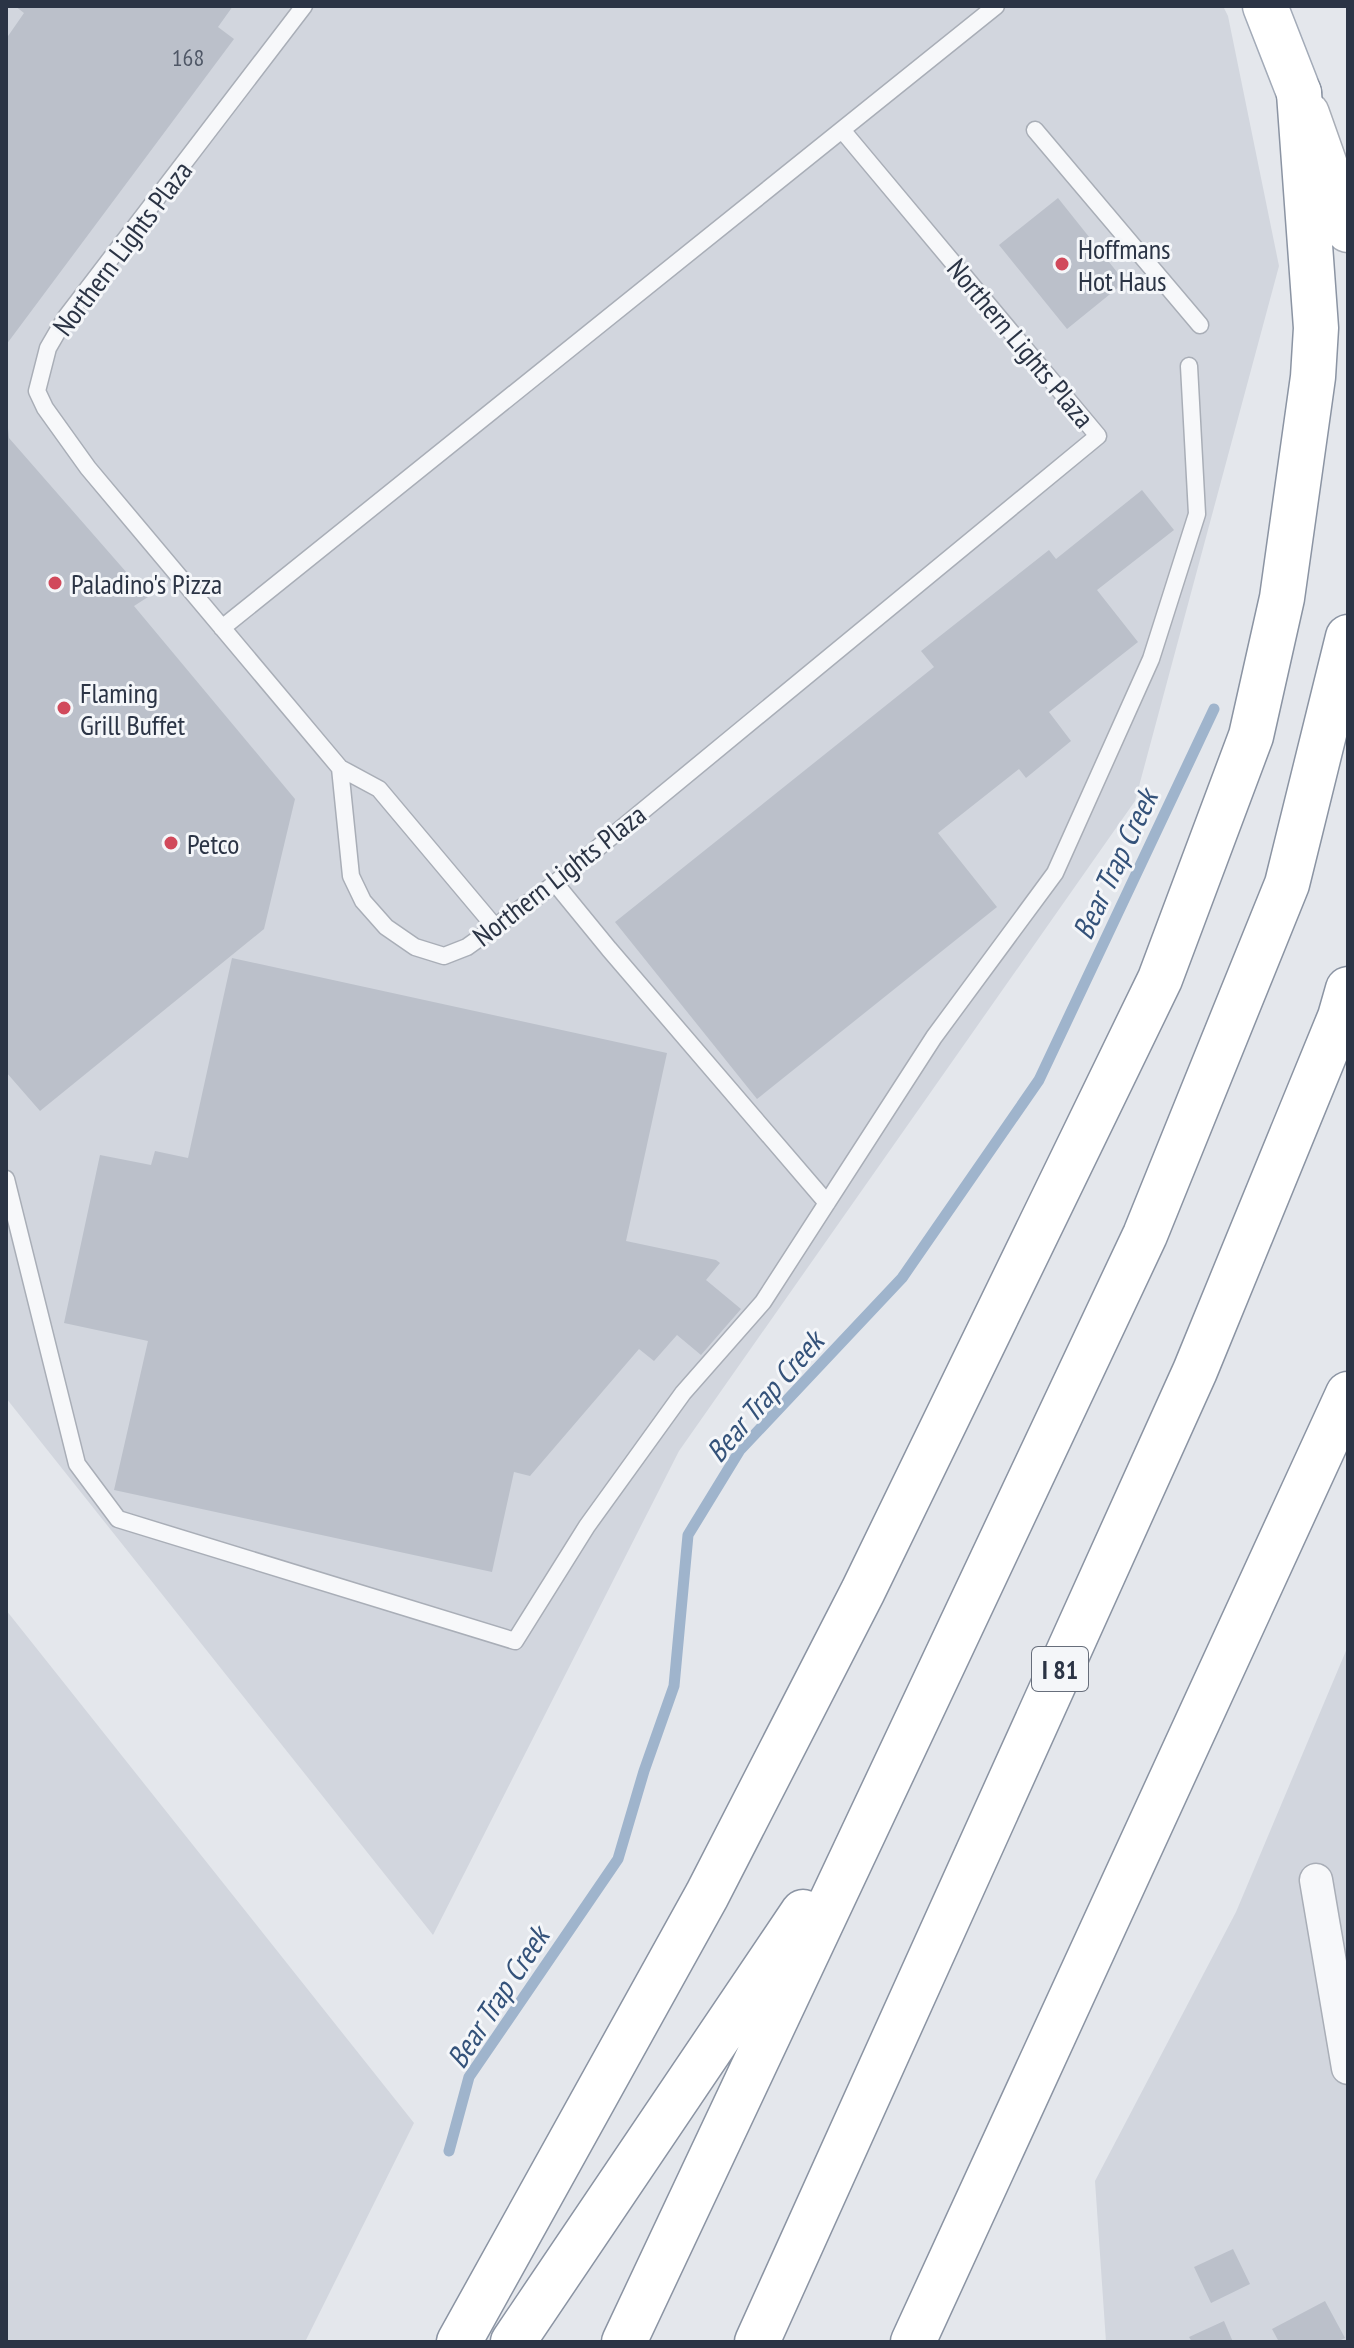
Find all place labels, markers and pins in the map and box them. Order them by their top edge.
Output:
place label: Hoffmans Hot Haus [1078,230,1170,299]
marker: Hoffmans Hot Haus [1053,255,1071,273]
place label: Paladino's Pizza [71,565,222,602]
marker: Paladino's Pizza [46,574,64,592]
place label: Flaming Grill Buffet [80,674,186,743]
marker: Flaming Grill Buffet [55,699,73,717]
place label: Petco [187,825,239,862]
marker: Petco [162,834,180,852]

